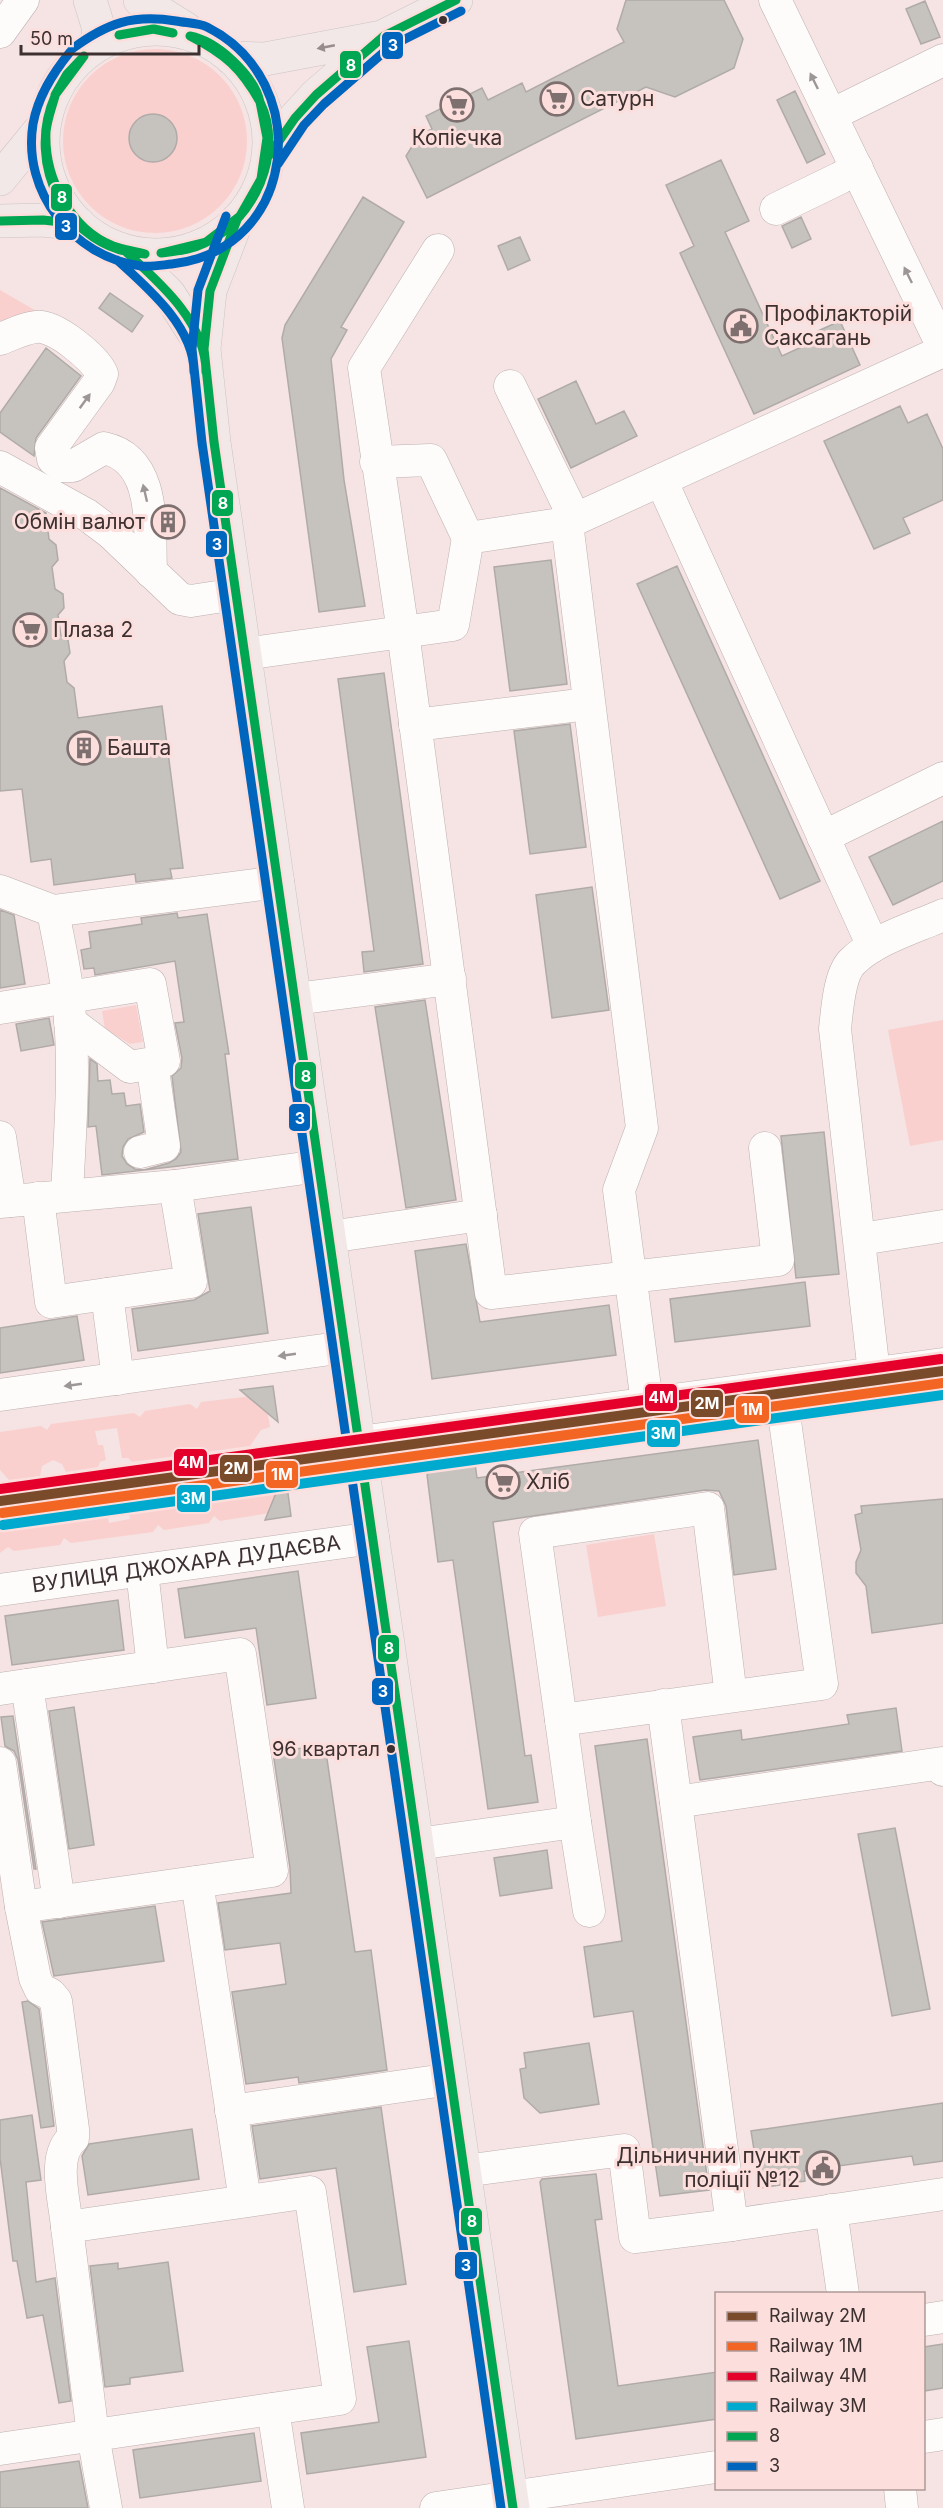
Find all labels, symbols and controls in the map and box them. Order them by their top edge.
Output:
unlabelled marker [437,14,449,26]
scale bar [21,18,200,56]
text: 50 m [30,28,73,49]
line badge: 3 [381,31,404,60]
text: 3 [388,35,398,55]
one-way arrow [317,43,336,52]
line badge: 8 [339,50,362,79]
text: 8 [346,55,356,75]
one-way arrow [810,72,819,89]
supermarket icon: Сатурн [539,81,575,117]
place label: Сатурн [580,86,654,111]
supermarket icon: Копієчка [439,87,475,123]
place label: Копієчка [412,125,502,150]
line badge: 8 [50,183,73,212]
text: 8 [57,187,67,207]
line badge: 3 [54,212,78,241]
text: 3 [61,216,71,236]
one-way arrow [904,266,913,283]
place label: Профілакторій Саксагань [764,301,912,350]
public building icon: Профілакторій Саксагань [723,308,759,344]
one-way arrow [79,394,91,410]
one-way arrow [140,483,149,502]
line badge: 8 [211,489,234,517]
text: 8 [218,493,228,513]
building icon: Обмін валют [150,504,186,540]
place label: Обмін валют [14,509,145,534]
line badge: 3 [205,530,228,558]
text: 3 [212,534,222,554]
supermarket icon: Плаза 2 [12,612,48,648]
place label: Плаза 2 [53,617,133,642]
building icon: Башта [66,730,102,766]
place label: Башта [107,735,171,760]
line badge: 8 [294,1061,317,1090]
text: 8 [301,1066,311,1086]
line badge: 3 [288,1103,311,1132]
text: 3 [295,1108,305,1128]
one-way arrow [277,1351,296,1360]
one-way arrow [63,1380,82,1390]
line badge: 4М [644,1383,678,1412]
text: 4М [648,1387,674,1407]
line badge: 2М [690,1389,724,1418]
text: 2М [695,1393,719,1413]
line badge: 1М [735,1395,770,1424]
text: 1М [741,1399,763,1419]
line badge: 3М [646,1419,681,1448]
text: 3М [650,1423,676,1443]
line badge: 4М [173,1448,208,1477]
text: 4М [178,1452,204,1472]
line badge: 2М [219,1454,253,1483]
text: 2М [224,1458,248,1478]
line badge: 1М [265,1460,299,1489]
text: 1М [271,1464,293,1484]
supermarket icon: Хліб [485,1464,521,1500]
place label: Хліб [526,1469,570,1494]
line badge: 3М [176,1484,211,1513]
text: 3М [180,1488,206,1508]
street label: ВУЛИЦЯ ДЖОХАРА ДУДАЄВА [30,1530,342,1597]
line badge: 8 [377,1634,400,1663]
text: 8 [384,1638,394,1658]
line badge: 3 [371,1677,394,1706]
text: 3 [378,1681,388,1701]
place label: 96 квартал [272,1737,380,1761]
marker: 96 квартал [385,1743,397,1755]
place label: Дільничний пункт поліції №12 [616,2143,800,2192]
public building icon: Дільничний пункт поліції №12 [805,2150,841,2186]
line badge: 8 [460,2207,483,2236]
text: 8 [467,2211,477,2231]
line badge: 3 [454,2251,478,2280]
text: 3 [461,2255,471,2275]
legend [715,2292,925,2490]
text: Railway 2М [769,2305,866,2326]
text: Railway 1М [769,2335,863,2356]
text: Railway 4М [769,2365,867,2386]
text: Railway 3М [769,2395,866,2416]
text: 8 [769,2425,780,2446]
text: 3 [769,2455,780,2476]

